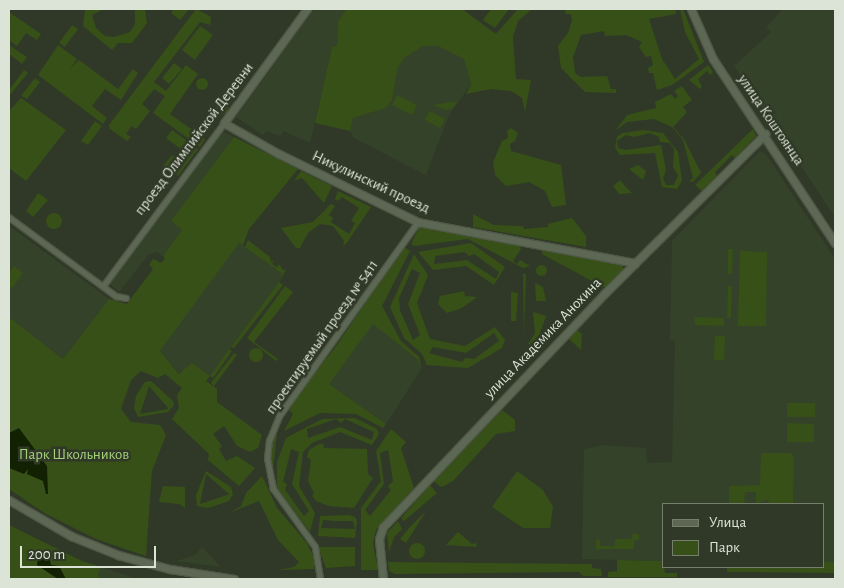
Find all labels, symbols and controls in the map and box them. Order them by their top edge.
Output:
street label: проезд Олимпийской Деревни [131,59,257,219]
street label: улица Коштоянца [734,71,808,169]
street label: Никулинский проезд [309,147,433,217]
street label: проектируемый проезд № 5411 [262,256,382,418]
street label: улица Академика Анохина [481,274,605,402]
park label: Парк Школьников [19,446,129,464]
legend [662,503,824,568]
text: Улица [709,515,746,530]
scale bar [22,536,159,568]
text: Парк [709,540,740,555]
text: 200 m [28,547,65,562]

